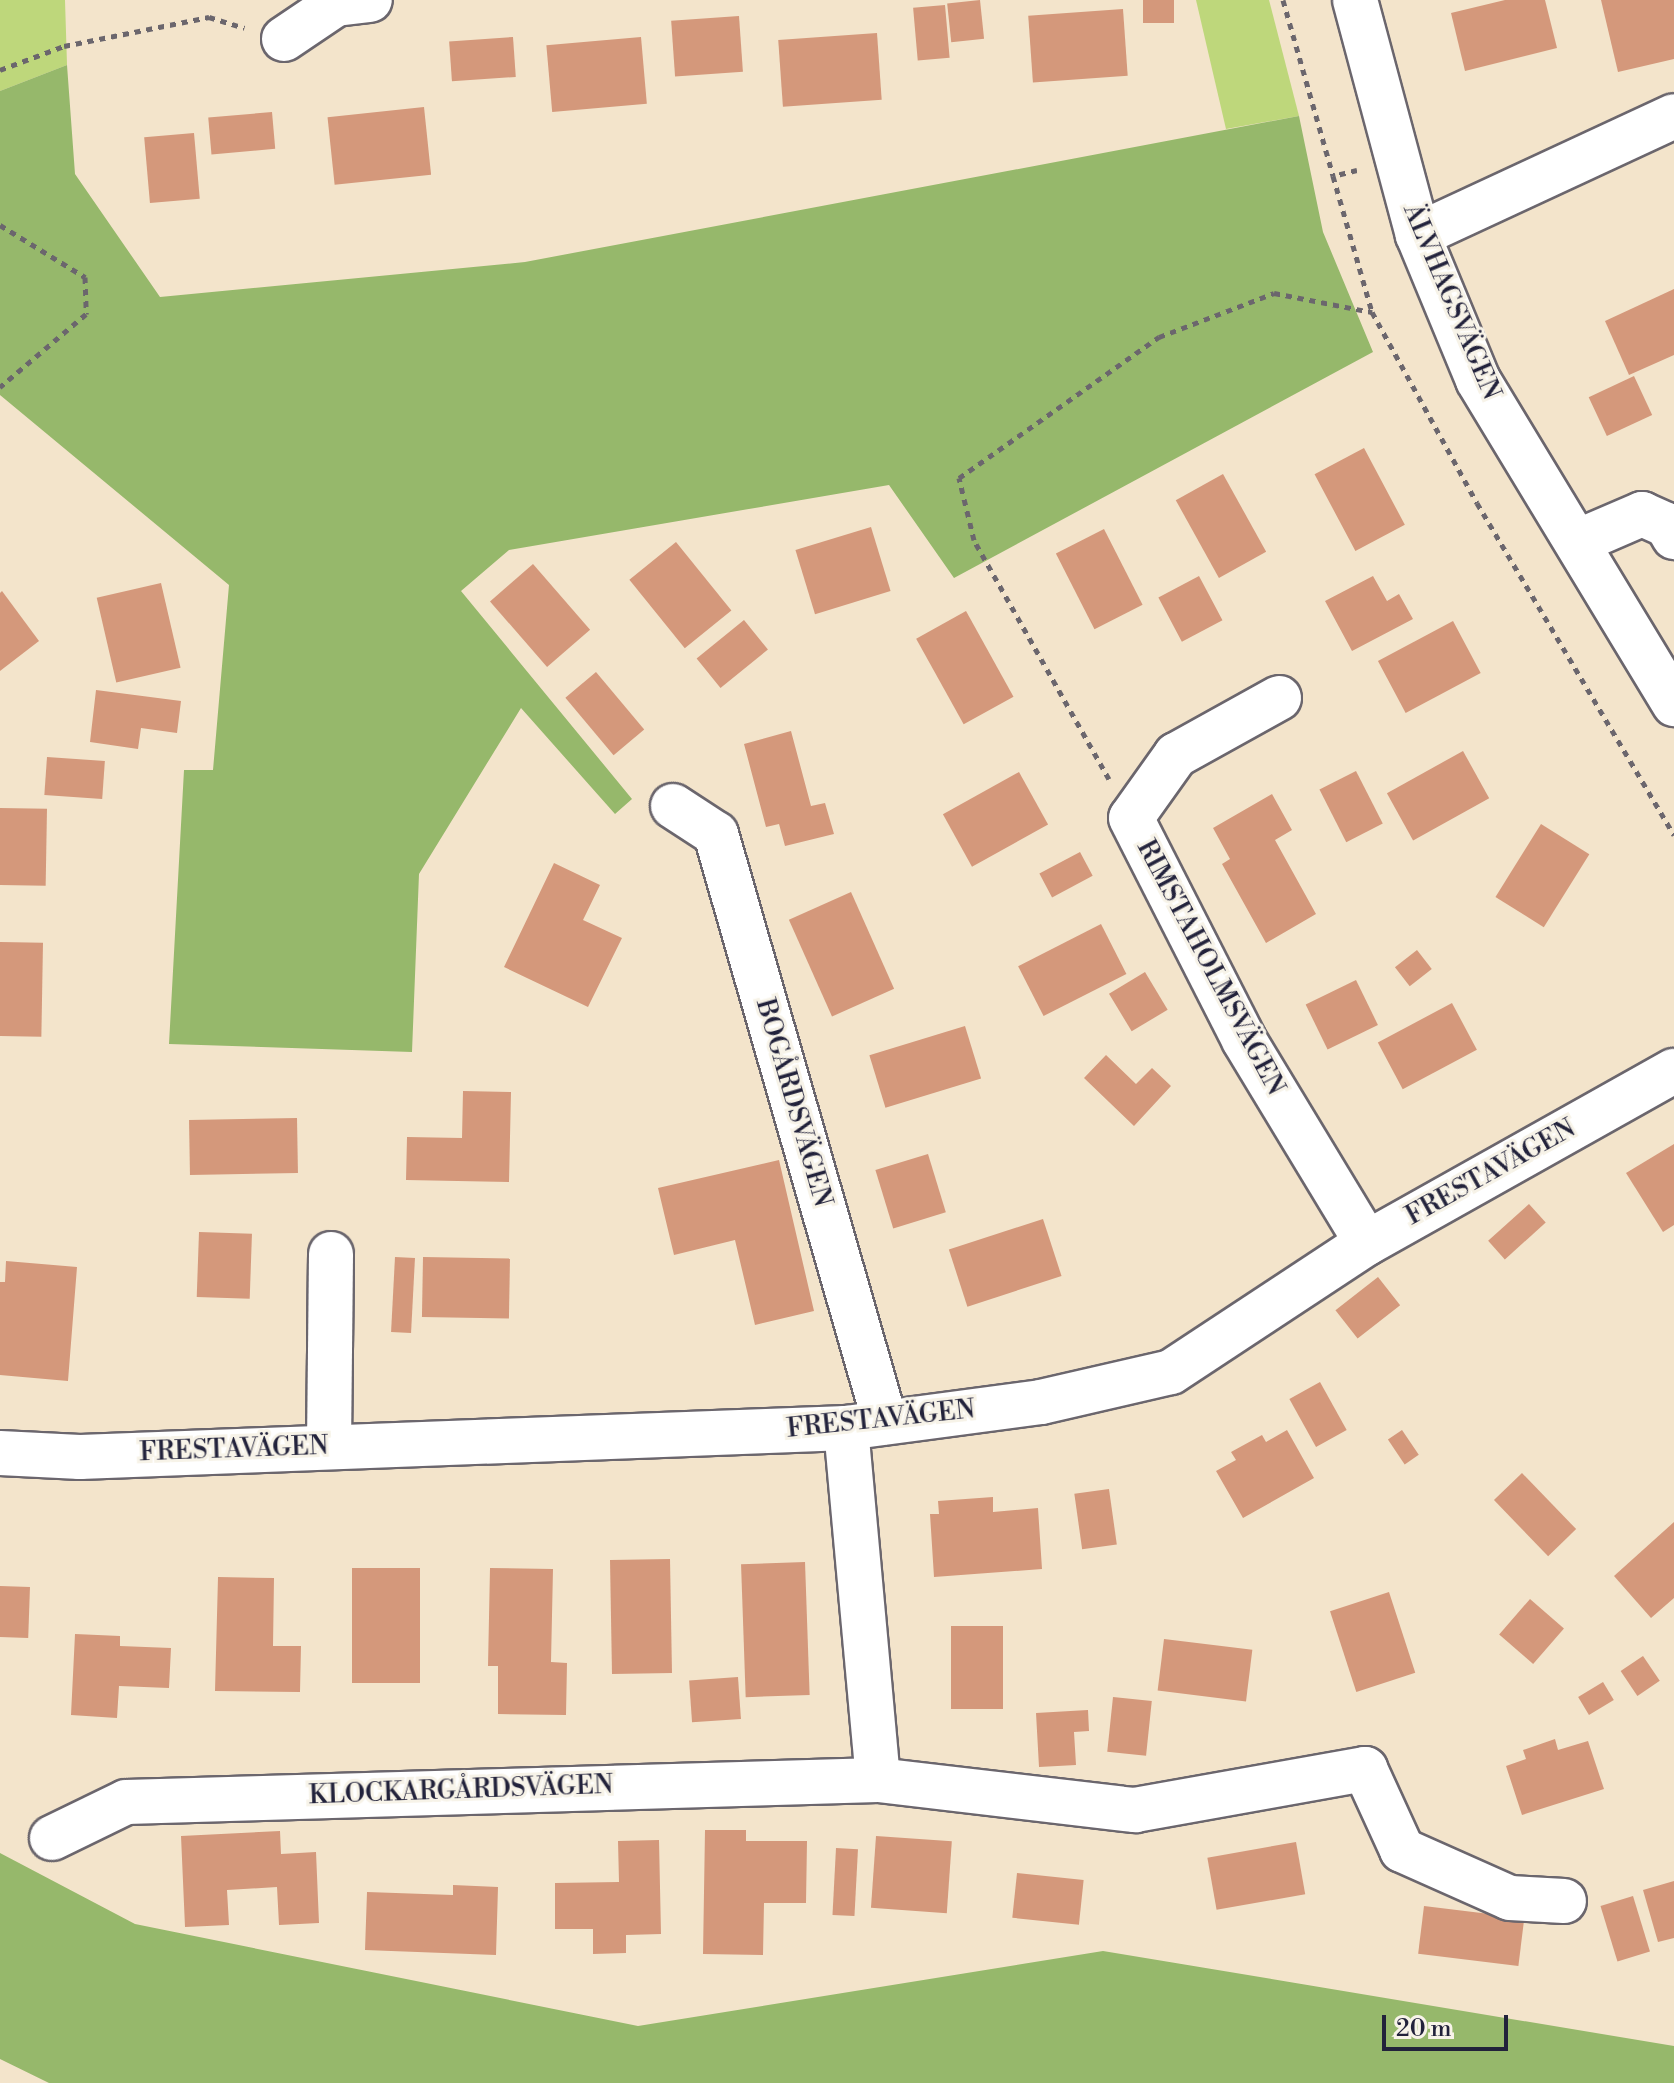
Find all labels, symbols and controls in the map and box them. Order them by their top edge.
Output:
street label: ÄLVHAGSVÄGEN [1396,199,1506,405]
street label: RIMSTAHOLMSVÄGEN [1129,835,1291,1101]
street label: BOGÅRDSVÄGEN [748,995,838,1211]
street label: FRESTAVÄGEN [1401,1114,1581,1232]
street label: FRESTAVÄGEN [785,1395,977,1445]
street label: FRESTAVÄGEN [139,1431,329,1469]
street label: KLOCKARGÅRDSVÄGEN [308,1770,614,1812]
scale bar [1386,1999,1512,2049]
text: 20 m [1396,2014,1452,2044]

